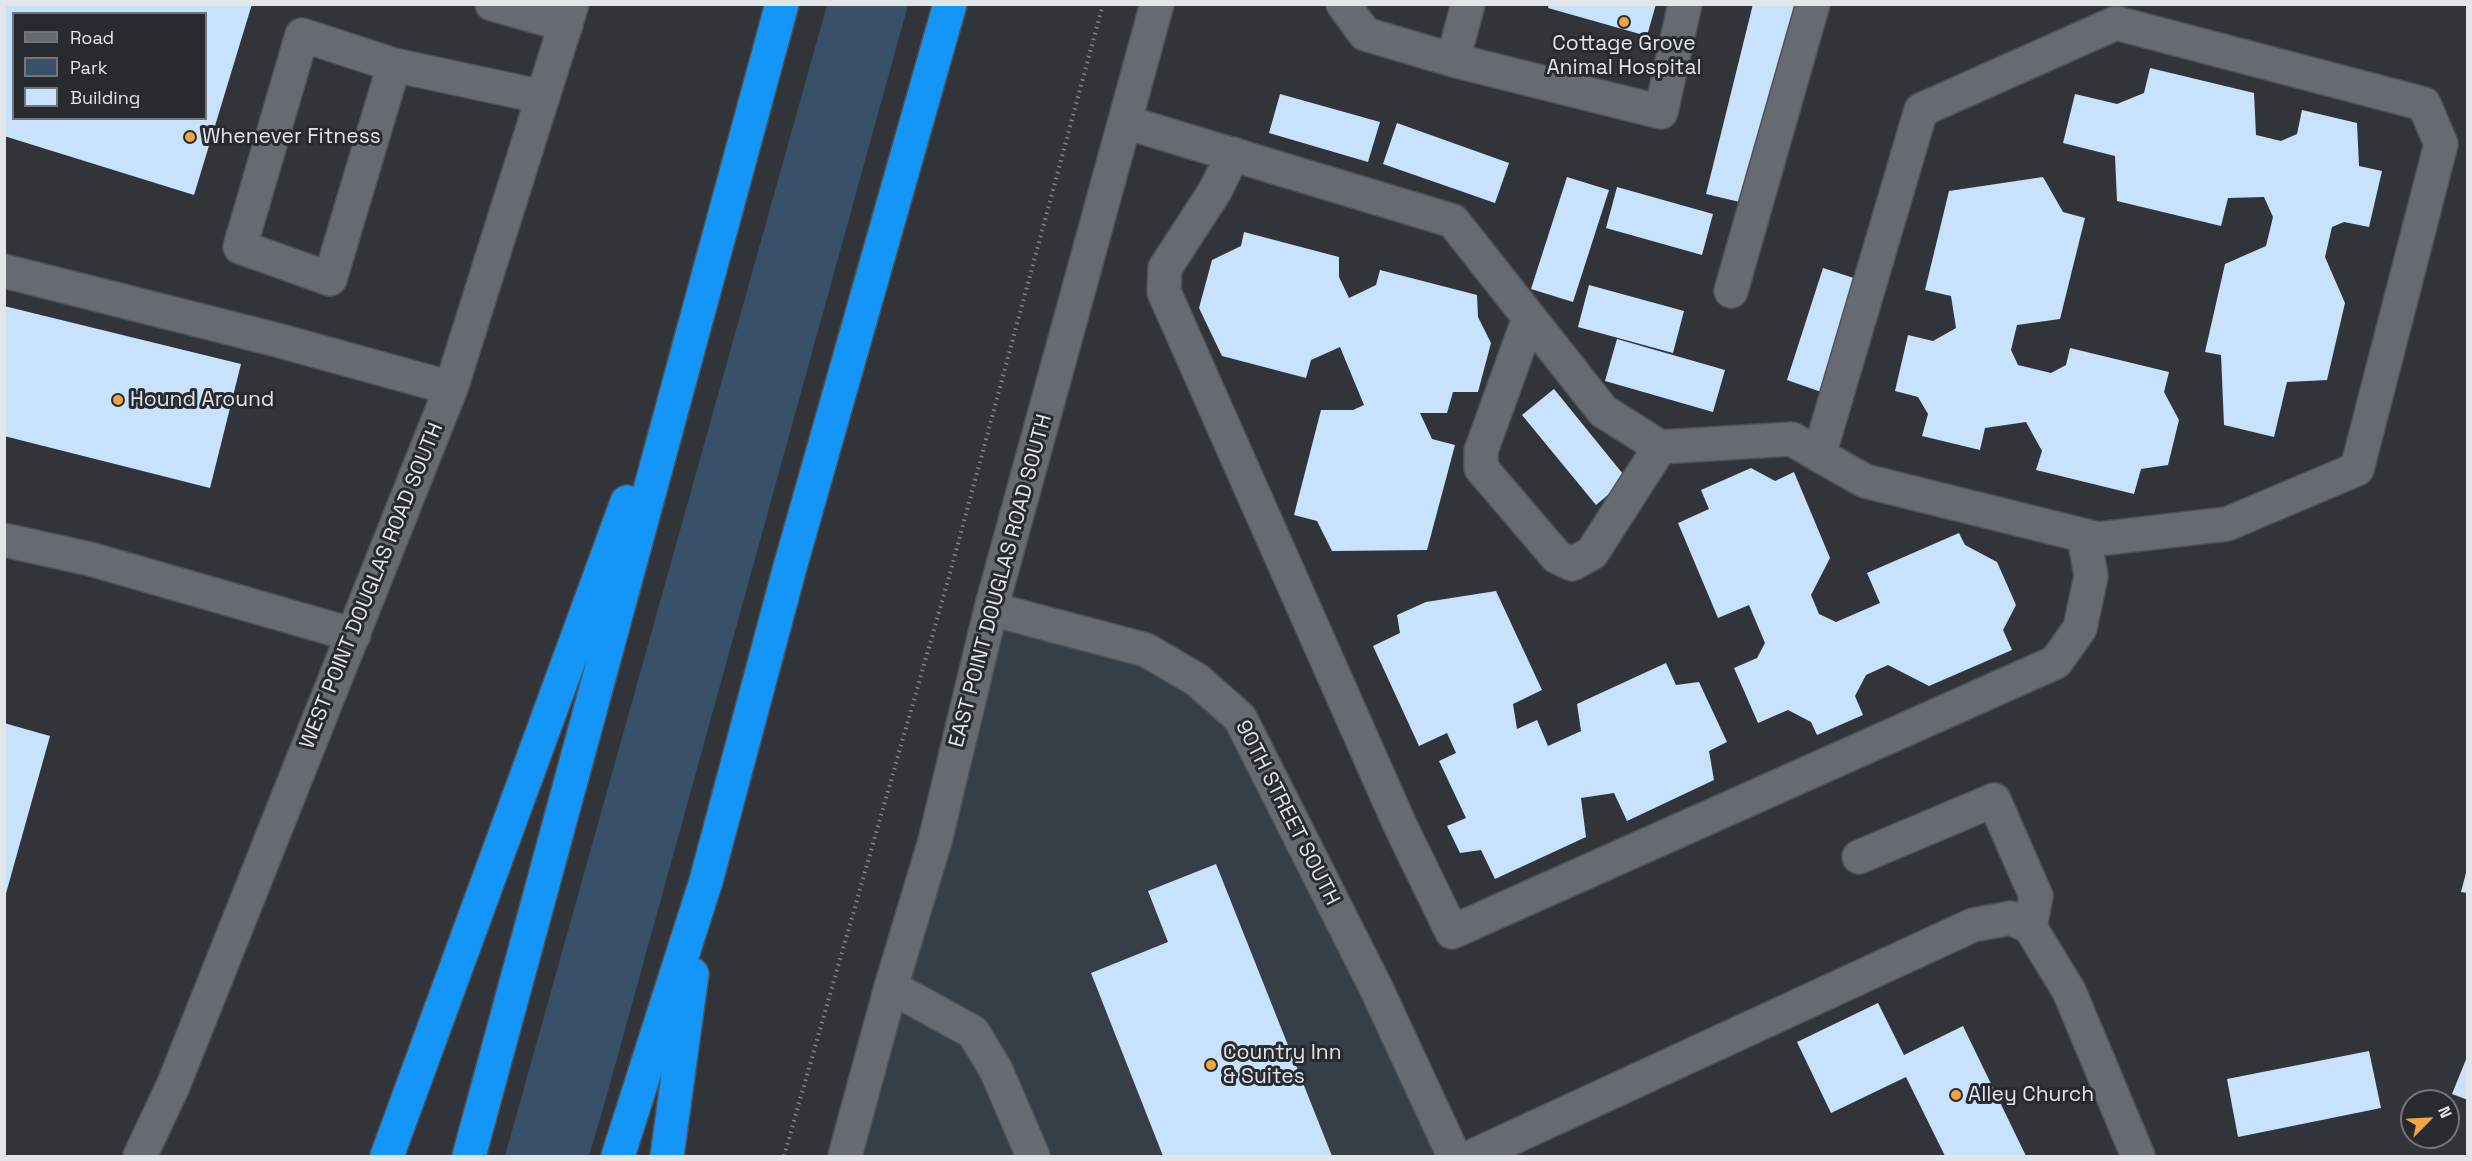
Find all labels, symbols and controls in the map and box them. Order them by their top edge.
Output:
legend [12,12,207,120]
marker: Cottage Grove Animal Hospital [1617,15,1631,29]
text: Road [70,26,114,49]
place label: Cottage Grove Animal Hospital [1546,31,1702,81]
text: Park [70,56,107,79]
text: Building [70,86,140,109]
place label: Whenever Fitness [202,124,381,150]
marker: Whenever Fitness [183,130,197,144]
place label: Hound Around [130,387,274,413]
marker: Hound Around [111,393,125,407]
street label: EAST POINT DOUGLAS ROAD SOUTH [944,412,1058,750]
street label: WEST POINT DOUGLAS ROAD SOUTH [295,419,449,753]
street label: 90TH STREET SOUTH [1229,716,1345,910]
place label: Country Inn & Suites [1223,1040,1342,1090]
marker: Country Inn & Suites [1204,1058,1218,1072]
place label: Alley Church [1968,1082,2094,1108]
marker: Alley Church [1949,1088,1963,1102]
north arrow [2400,1089,2460,1149]
text: N [2433,1103,2457,1121]

